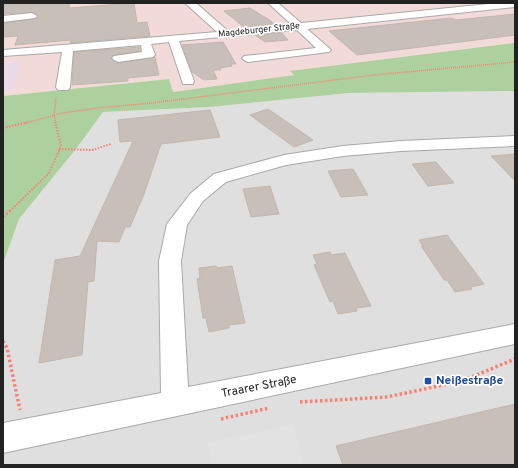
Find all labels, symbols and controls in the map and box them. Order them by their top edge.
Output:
street label: Magdeburger Straße [218,20,301,40]
street label: Traarer Straße [220,372,298,402]
place label: Neißestraße [436,373,503,389]
marker: Neißestraße [423,376,433,386]

